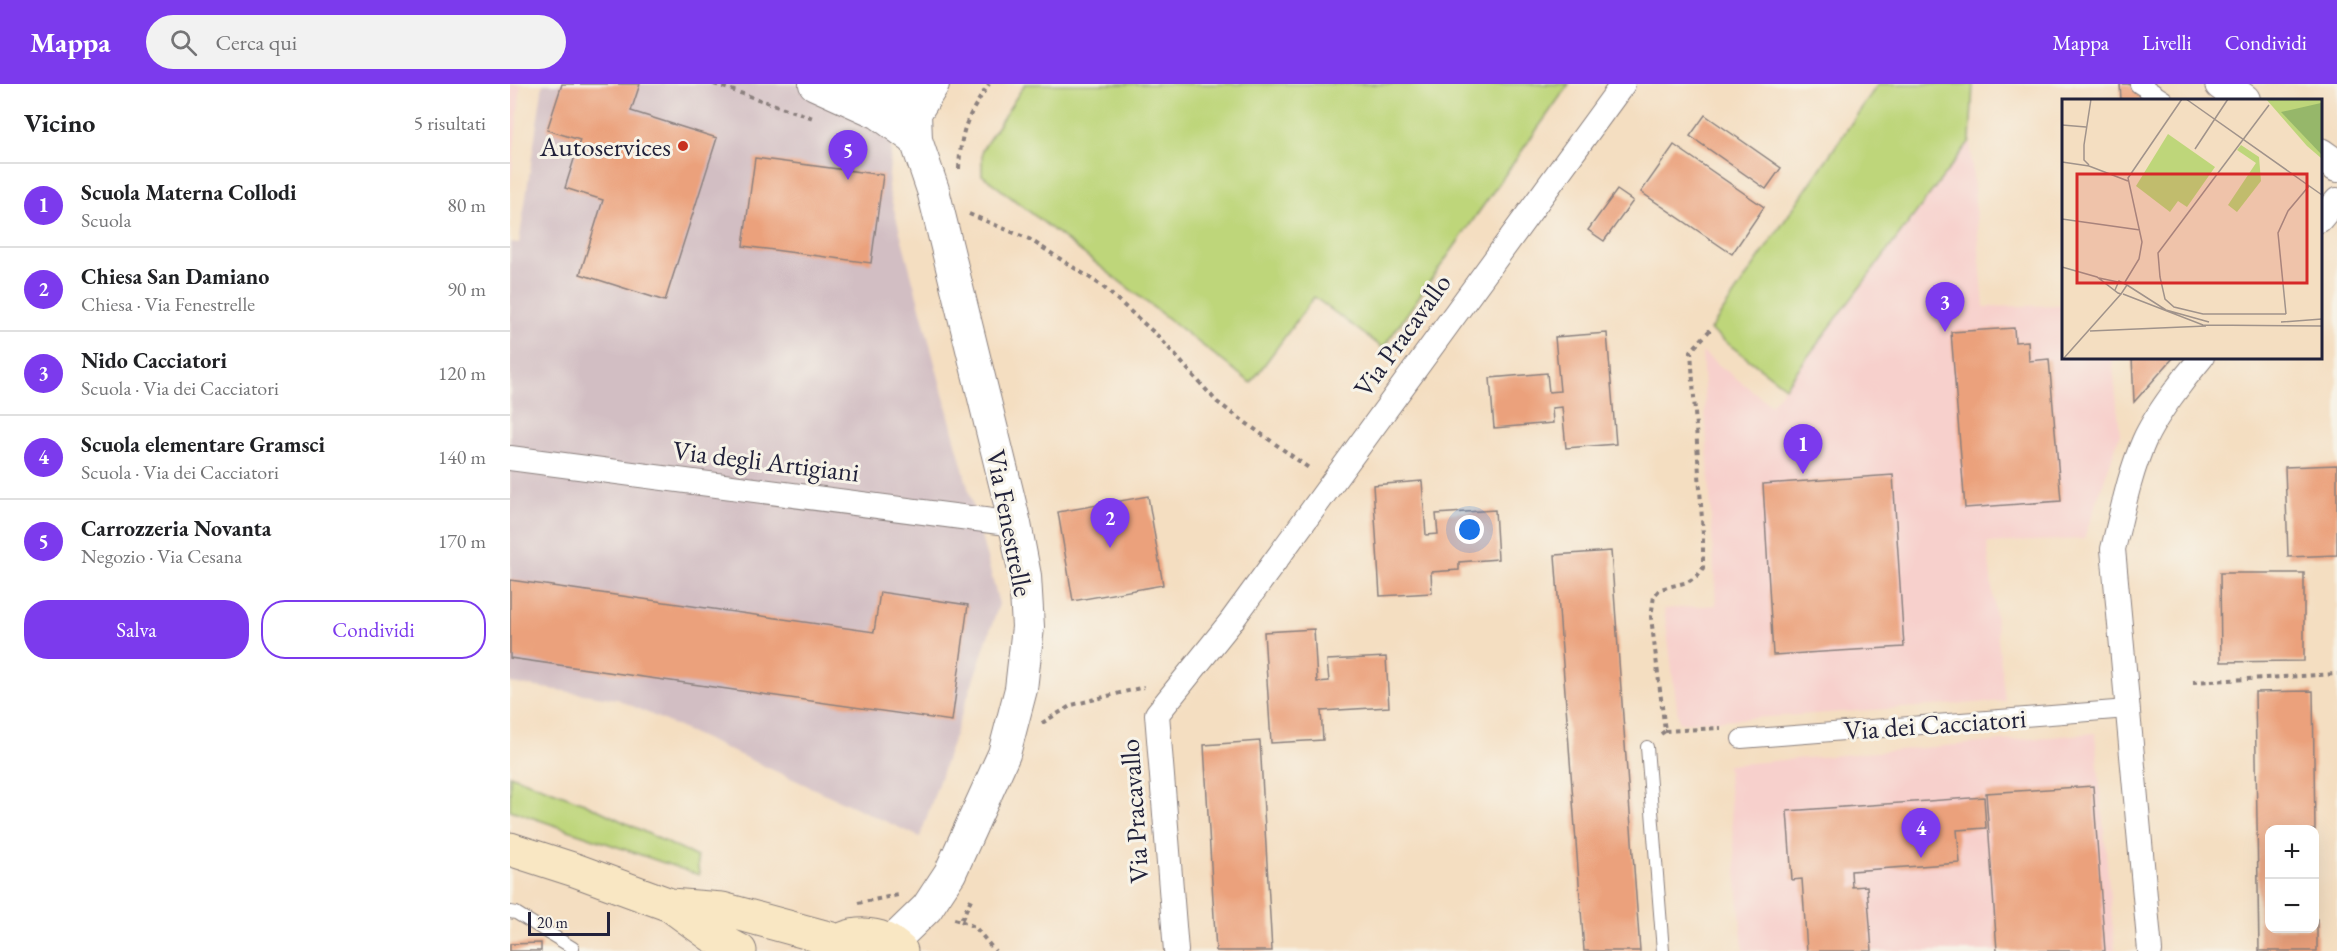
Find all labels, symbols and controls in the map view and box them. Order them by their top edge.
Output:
search box [146,15,566,69]
text: Mappa [30,24,110,60]
icon: search [167,26,200,59]
text: Cerca qui [215,28,297,57]
text: Mappa [2053,29,2109,56]
text: Livelli [2142,29,2192,56]
text: Condividi [2225,29,2307,56]
inset map [2062,99,2322,358]
text: Vicino [24,106,95,140]
text: 5 risultati [414,110,486,136]
place label: Autoservices [539,129,671,164]
pin: 5 [828,130,868,180]
marker: Autoservices [676,139,690,153]
text: Scuola Materna Collodi [81,178,297,207]
text: 1 [38,192,49,218]
text: 80 m [447,192,486,218]
text: Scuola [81,207,131,233]
text: Chiesa San Damiano [81,262,269,291]
street label: Via Pracavallo [1345,266,1459,404]
text: 2 [38,276,49,302]
text: 90 m [447,276,486,302]
pin: 3 [1926,282,1964,332]
text: Chiesa · Via Fenestrelle [81,291,255,317]
text: Nido Cacciatori [81,346,227,375]
text: 3 [38,360,49,386]
text: 120 m [438,360,486,386]
text: Scuola · Via dei Cacciatori [81,375,279,401]
pin: 1 [1784,424,1822,474]
text: Scuola elementare Gramsci [81,430,325,459]
street label: Via degli Artigiani [671,432,862,490]
text: 4 [38,444,49,470]
text: 140 m [438,444,486,470]
street label: Via Fenestrelle [979,447,1041,599]
text: Scuola · Via dei Cacciatori [81,459,279,485]
pin: 2 [1090,498,1130,548]
text: Carrozzeria Novanta [81,514,272,543]
your location [1455,515,1484,544]
text: 5 [38,528,49,554]
text: 170 m [438,528,486,554]
text: Negozio · Via Cesana [81,543,242,569]
button: Salva [24,600,249,659]
button: Condividi [261,600,486,659]
street label: Via dei Cacciatori [1843,700,2028,748]
street label: Via Pracavallo [1112,738,1156,884]
pin: 4 [1902,808,1940,858]
map controls [2265,825,2319,933]
button: + [2265,825,2319,879]
button: − [2265,879,2319,933]
scale bar [528,909,610,936]
text: 20 m [537,912,568,933]

